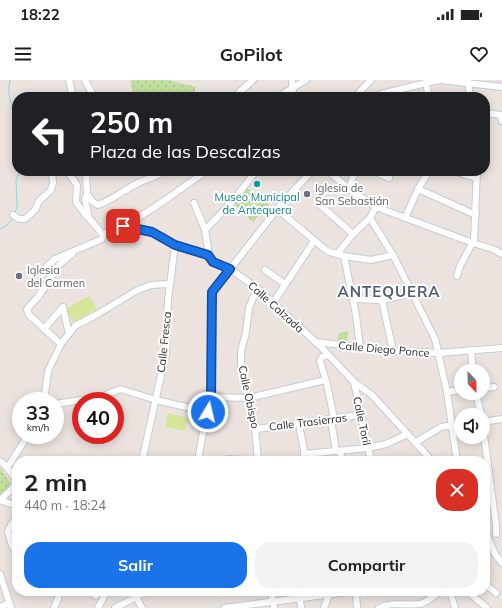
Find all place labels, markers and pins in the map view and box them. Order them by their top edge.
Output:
marker: Museo Municipal de Antequera [252,179,262,189]
place label: Iglesia de San Sebastián [315,181,389,208]
marker: Iglesia de San Sebastián [302,189,312,199]
place label: Museo Municipal de Antequera [214,190,300,217]
pin [106,209,140,243]
place label: Iglesia del Carmen [27,263,85,290]
marker: Iglesia del Carmen [14,271,24,281]

